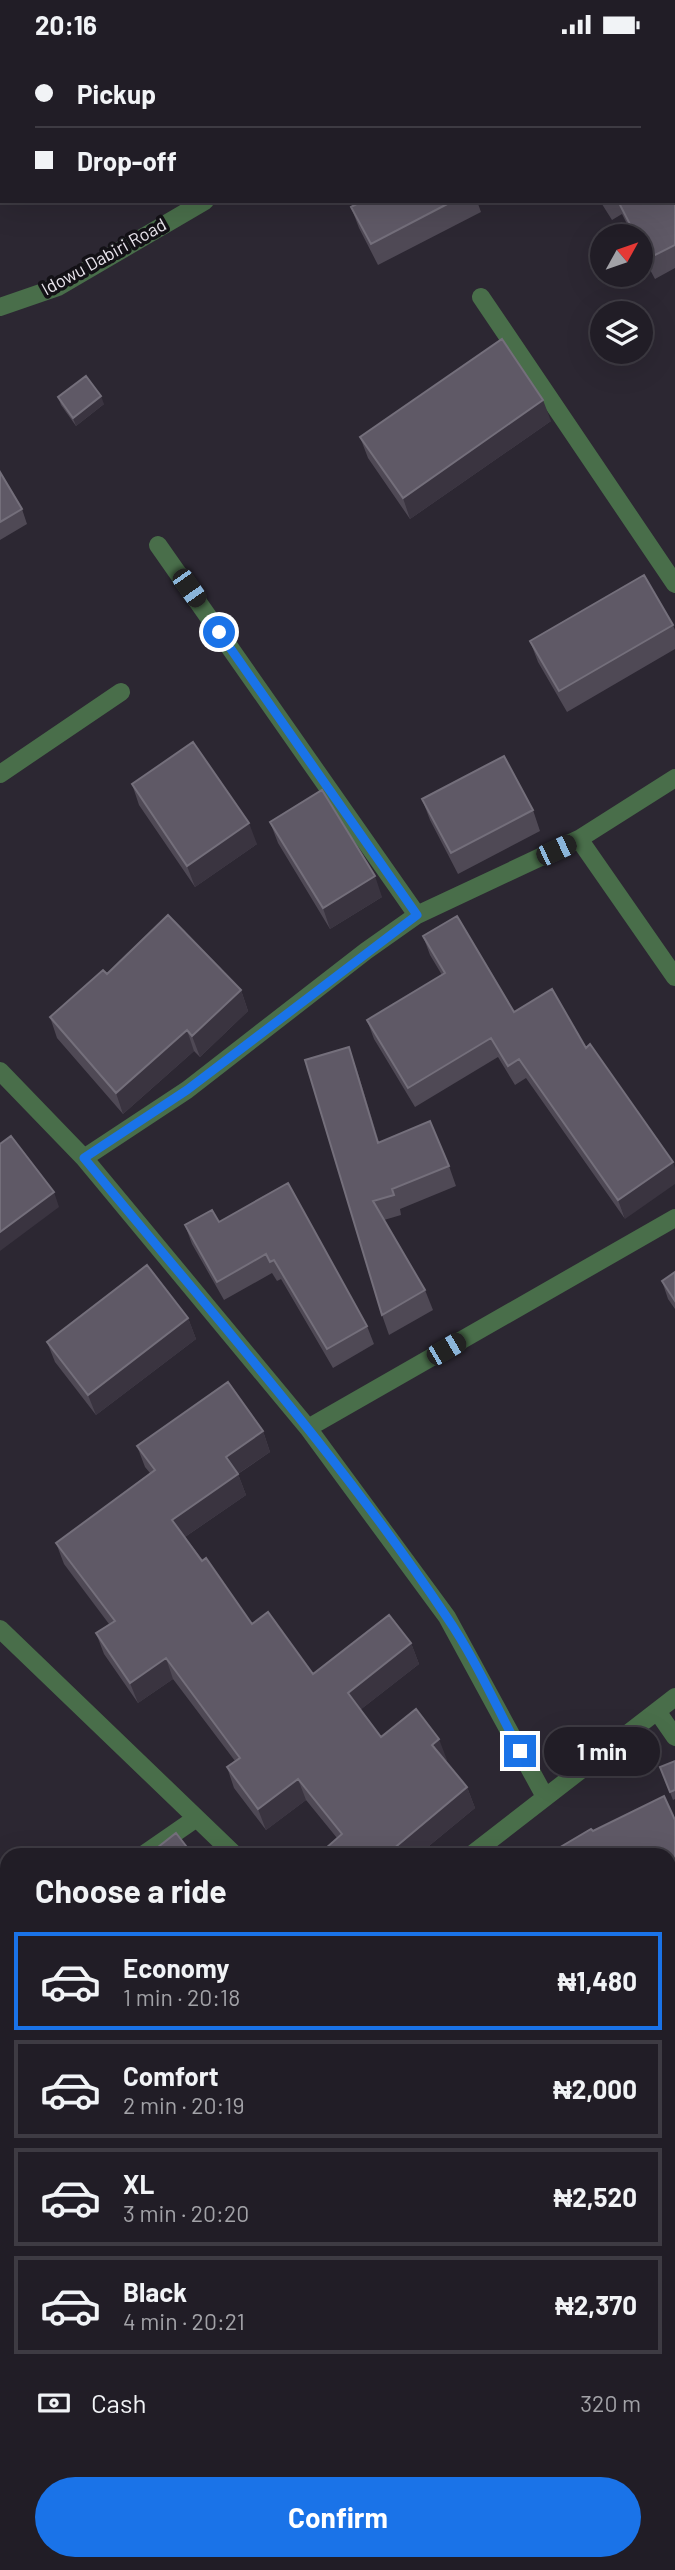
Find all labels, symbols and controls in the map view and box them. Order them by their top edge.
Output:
text: 20:16 [35,9,97,40]
text: Pickup [77,78,156,109]
text: Drop-off [77,145,177,176]
street label: Idowu Dabiri Road [37,213,170,300]
north arrow [590,224,653,287]
map controls [590,224,653,364]
button: layers [590,301,653,364]
car [169,565,210,611]
route start [203,616,235,648]
car [533,832,580,868]
car [423,1329,470,1369]
callout: 1 min [544,1727,660,1775]
route end [504,1735,536,1767]
text: 1 min [577,1737,627,1765]
text: Choose a ride [35,1871,227,1909]
icon: car [39,1950,102,2013]
text: Economy [123,1952,229,1983]
text: ₦1,480 [558,1965,637,1996]
text: 1 min · 20:18 [123,1983,240,2011]
icon: car [39,2058,102,2121]
text: Comfort [123,2060,219,2091]
text: ₦2,000 [553,2073,637,2104]
text: 2 min · 20:19 [123,2091,244,2119]
icon: car [39,2166,102,2229]
text: XL [123,2168,154,2199]
text: ₦2,520 [553,2181,637,2212]
text: 3 min · 20:20 [123,2199,249,2227]
icon: car [39,2274,102,2337]
text: Black [123,2276,187,2307]
text: ₦2,370 [555,2289,637,2320]
text: 4 min · 20:21 [123,2307,245,2335]
icon: cash [35,2384,73,2422]
text: Cash [91,2387,146,2418]
text: 320 m [580,2389,641,2417]
button: Confirm [35,2477,641,2557]

